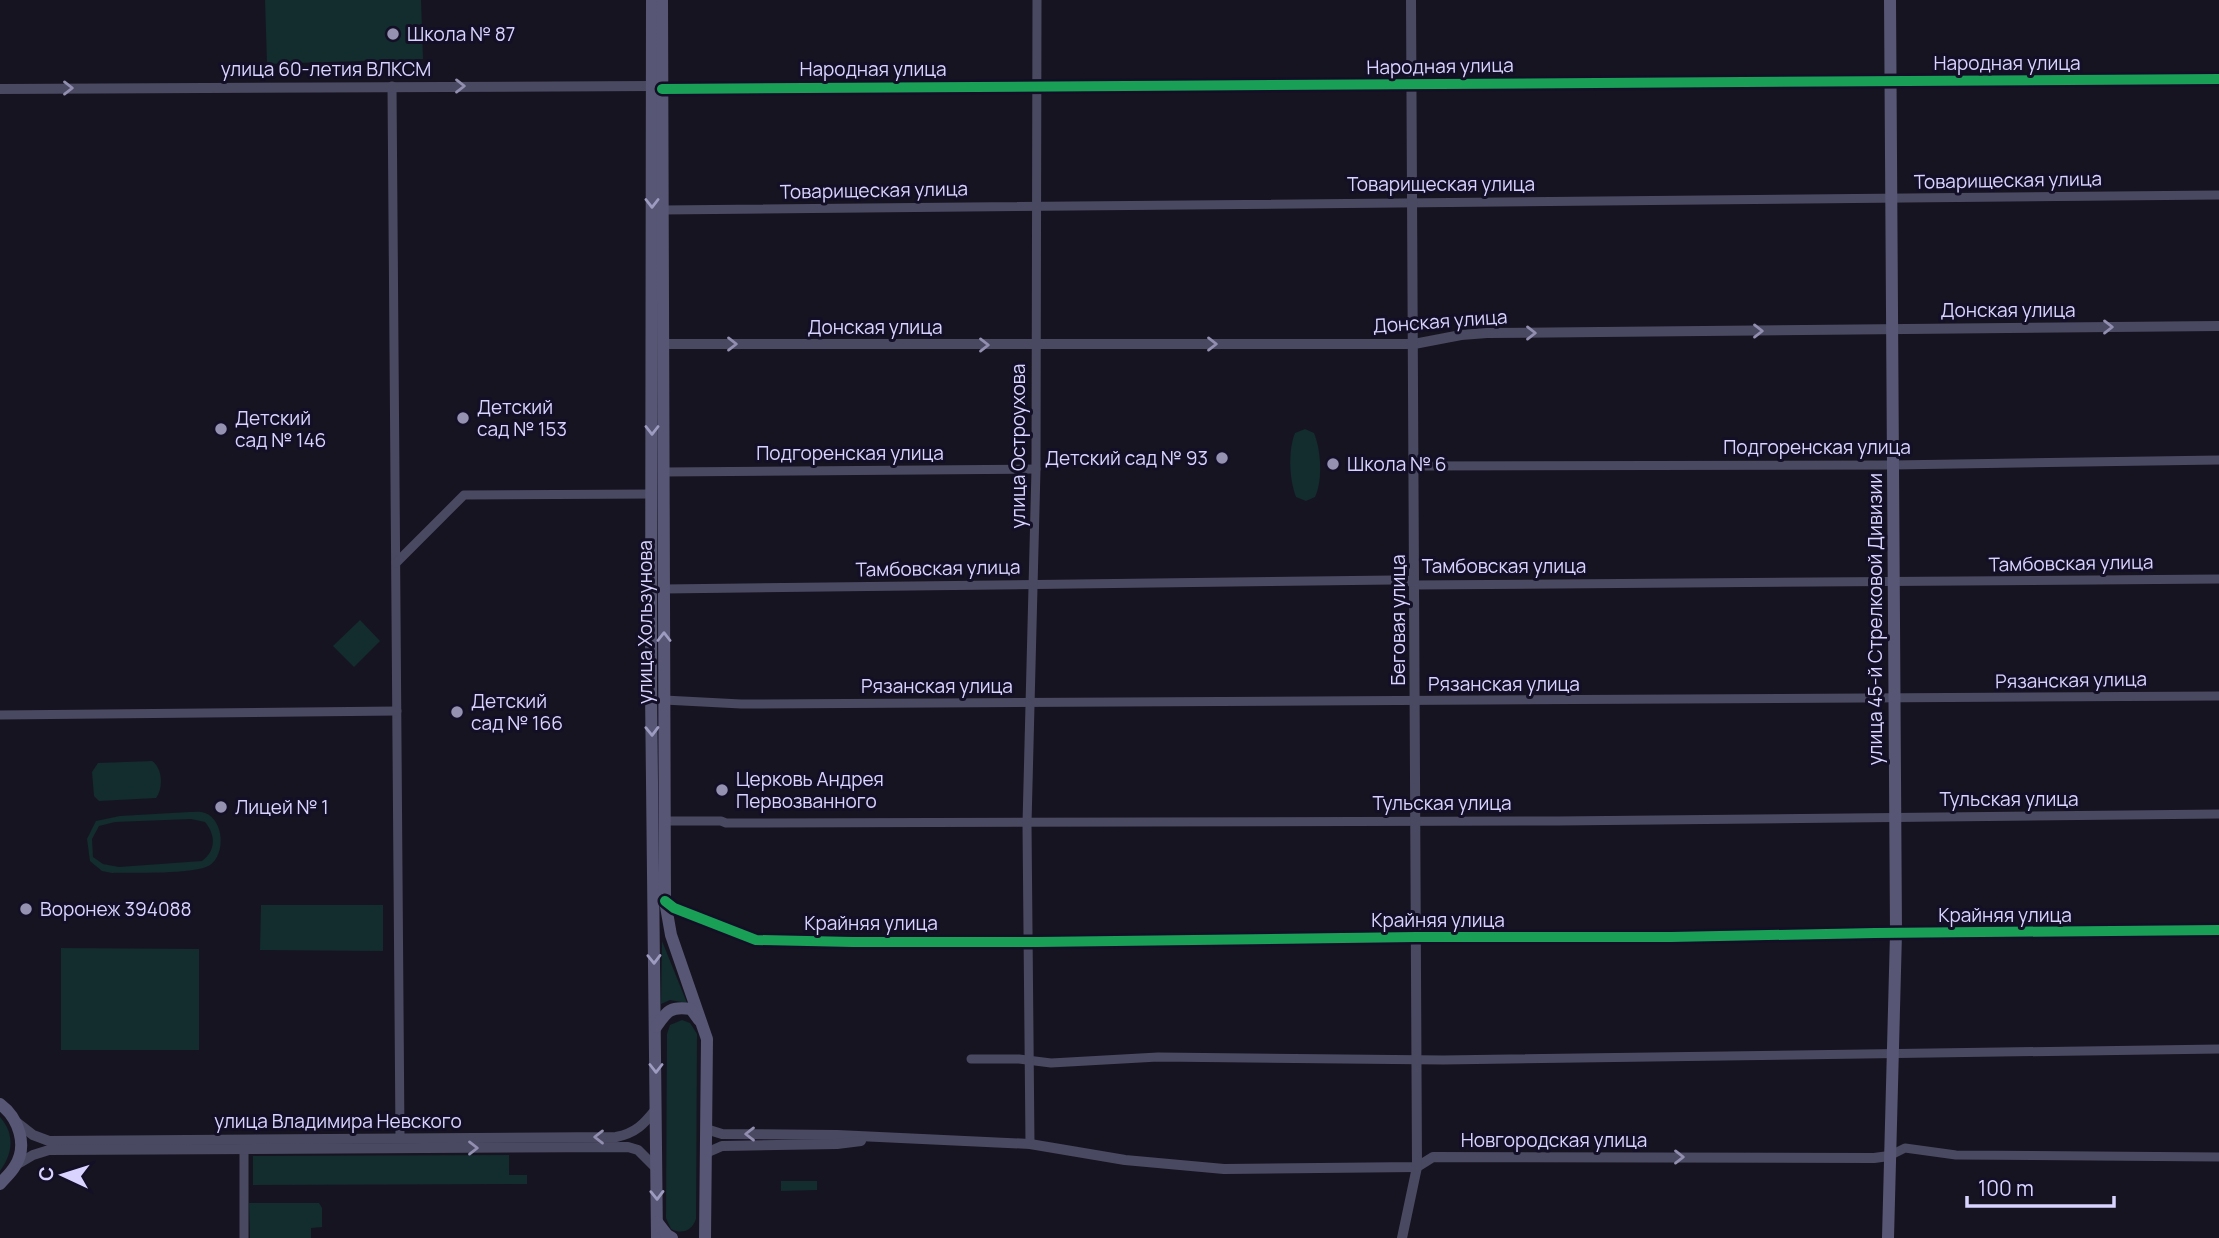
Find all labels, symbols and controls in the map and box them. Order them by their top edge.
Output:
place label: Школа № 87 [407,21,515,47]
marker: Школа № 87 [385,26,401,42]
street label: Народная улица [1933,50,2081,76]
street label: Народная улица [1366,52,1514,80]
street label: улица 60-летия ВЛКСМ [221,56,431,82]
street label: Народная улица [799,56,947,82]
one-way arrow [455,78,466,94]
one-way arrow [63,80,74,96]
street label: Товарищеская улица [1914,165,2102,195]
street label: Товарищеская улица [1347,171,1535,197]
street label: Товарищеская улица [780,175,968,205]
one-way arrow [644,198,660,209]
street label: Донская улица [1941,297,2075,323]
street label: Донская улица [1372,303,1508,339]
street label: Донская улица [808,314,942,340]
one-way arrow [2103,319,2113,335]
one-way arrow [1753,323,1764,339]
one-way arrow [1526,325,1536,341]
one-way arrow [727,336,738,352]
one-way arrow [1207,336,1217,352]
one-way arrow [979,337,990,352]
street label: улица Остроухова [1005,364,1031,528]
place label: Детский сад № 153 [477,394,567,442]
place label: Детский сад № 146 [235,405,326,453]
marker: Детский сад № 153 [455,410,471,426]
marker: Детский сад № 146 [213,421,229,437]
one-way arrow [644,426,660,436]
street label: Подгоренская улица [1723,434,1911,460]
street label: Подгоренская улица [756,440,944,466]
place label: Детский сад № 93 [1045,445,1208,471]
marker: Детский сад № 93 [1214,450,1230,466]
place label: Школа № 6 [1347,451,1447,477]
marker: Школа № 6 [1325,456,1341,472]
street label: улица 45-й Стрелковой Дивизии [1862,473,1888,765]
street label: улица Хользунова [632,540,658,704]
street label: Тамбовская улица [1988,549,2154,577]
street label: Тамбовская улица [1422,553,1586,579]
street label: Тамбовская улица [855,554,1021,582]
street label: Беговая улица [1385,554,1411,686]
one-way arrow [656,631,672,642]
street label: Рязанская улица [1995,666,2147,694]
street label: Рязанская улица [1428,671,1580,697]
street label: Рязанская улица [861,673,1013,699]
place label: Детский сад № 166 [471,688,563,736]
marker: Детский сад № 166 [449,704,465,720]
one-way arrow [644,727,660,737]
place label: Церковь Андрея Первозванного [736,766,884,814]
marker: Церковь Андрея Первозванного [714,782,730,798]
street label: Тульская улица [1939,786,2079,812]
street label: Тульская улица [1372,790,1512,816]
place label: Лицей № 1 [235,794,329,820]
marker: Лицей № 1 [213,799,229,815]
place label: Воронеж 394088 [40,896,192,922]
marker: Воронеж 394088 [18,901,34,917]
street label: Крайняя улица [1938,902,2072,928]
street label: Крайняя улица [1371,907,1505,933]
street label: Крайняя улица [804,910,938,936]
one-way arrow [647,954,662,965]
one-way arrow [648,1063,664,1074]
street label: улица Владимира Невского [214,1108,462,1134]
one-way arrow [744,1126,754,1142]
street label: Новгородская улица [1461,1127,1647,1153]
one-way arrow [593,1129,603,1145]
north arrow [28,1140,98,1210]
one-way arrow [469,1140,479,1156]
one-way arrow [1674,1149,1684,1165]
scale bar [1967,1164,2114,1208]
text: С [33,1166,59,1182]
text: 100 m [1978,1174,2034,1202]
one-way arrow [649,1189,664,1200]

